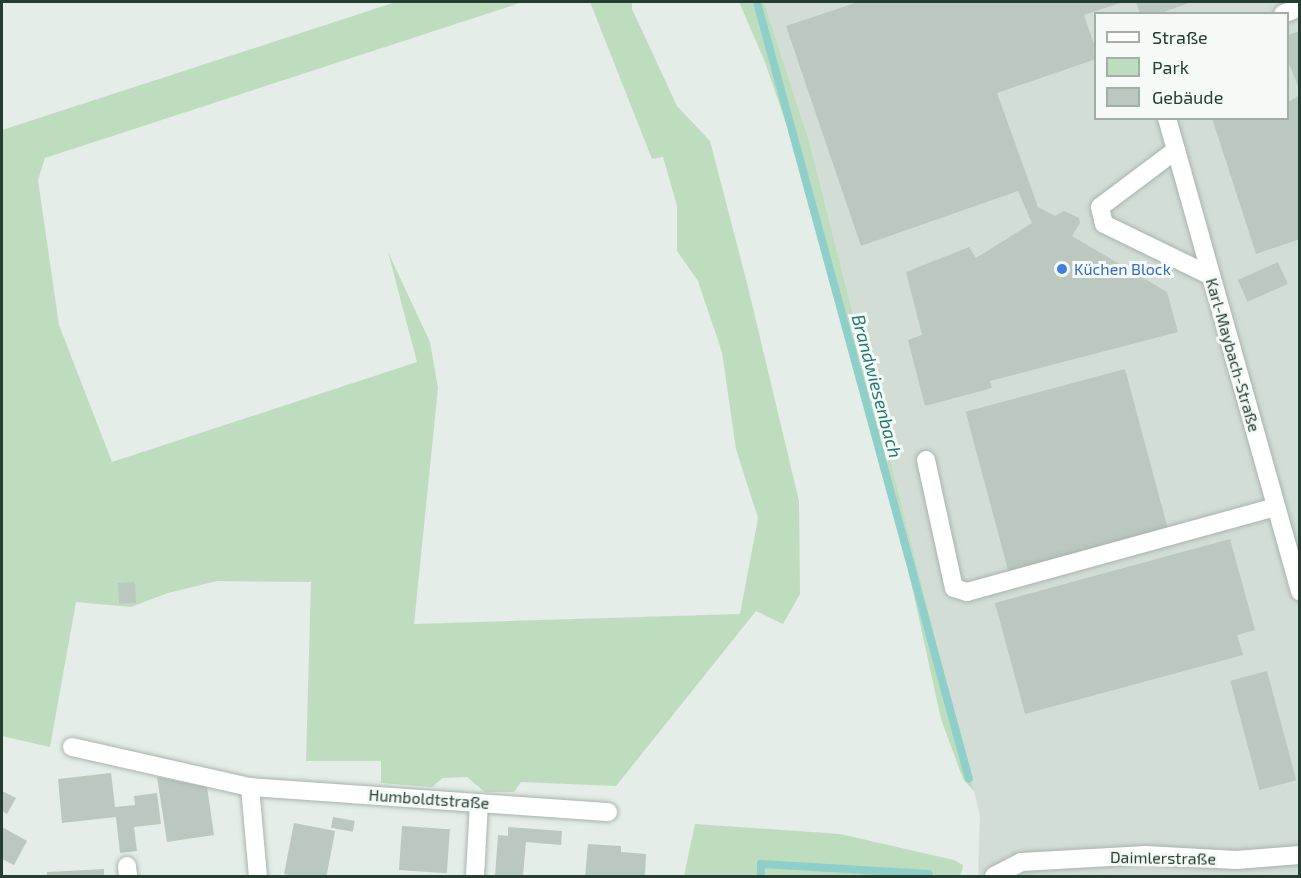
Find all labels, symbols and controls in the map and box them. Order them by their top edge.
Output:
legend [1094,12,1289,120]
text: Straße [1152,26,1208,48]
text: Park [1152,56,1189,78]
text: Gebäude [1152,86,1223,108]
place label: Küchen Block [1074,259,1171,279]
marker: Küchen Block [1055,262,1069,276]
street label: Karl-Maybach-Straße [1202,276,1264,434]
water label: Brandwiesenbach [847,312,907,460]
street label: Humboldtstraße [368,785,490,813]
street label: Daimlerstraße [1110,847,1216,869]

